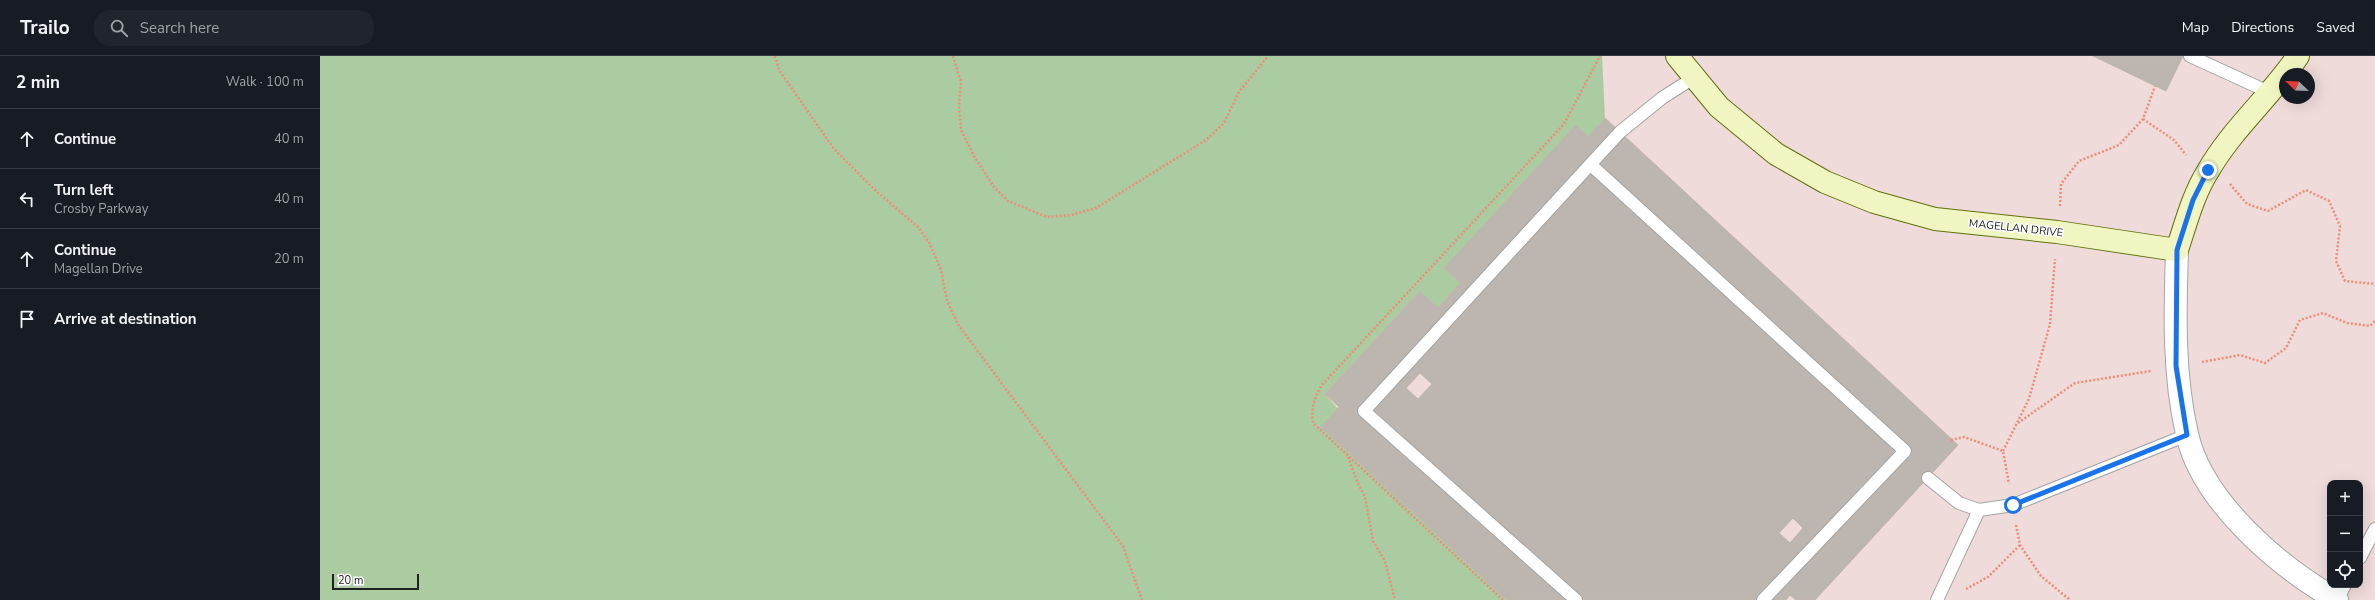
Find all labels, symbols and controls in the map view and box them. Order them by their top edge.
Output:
search box [94,10,374,46]
text: Trailo [20,15,70,41]
icon: search [108,17,130,39]
text: Search here [140,18,219,38]
text: Map [2182,18,2209,37]
text: Directions [2231,18,2294,37]
text: Saved [2316,18,2355,37]
north arrow [2279,68,2315,104]
text: 2 min [16,71,60,94]
text: Walk · 100 m [226,73,304,91]
icon: ahead [16,128,38,150]
text: Continue [54,129,116,149]
text: 40 m [274,130,304,148]
route end [2199,161,2217,179]
text: Turn left [54,180,113,200]
icon: left [16,188,38,210]
text: 40 m [274,190,304,208]
text: Crosby Parkway [54,200,148,218]
street label: MAGELLAN DRIVE [1968,216,2064,240]
text: Continue [54,240,116,260]
icon: ahead [16,248,38,270]
text: 20 m [274,250,304,268]
text: Magellan Drive [54,260,143,278]
icon: arrive [16,308,38,330]
text: Arrive at destination [54,309,197,329]
map controls [2327,480,2363,588]
button: + [2327,480,2363,516]
route start [2004,496,2022,514]
button: − [2327,516,2363,552]
button: locate [2327,552,2363,588]
scale bar [332,572,419,591]
text: 20 m [338,573,363,588]

